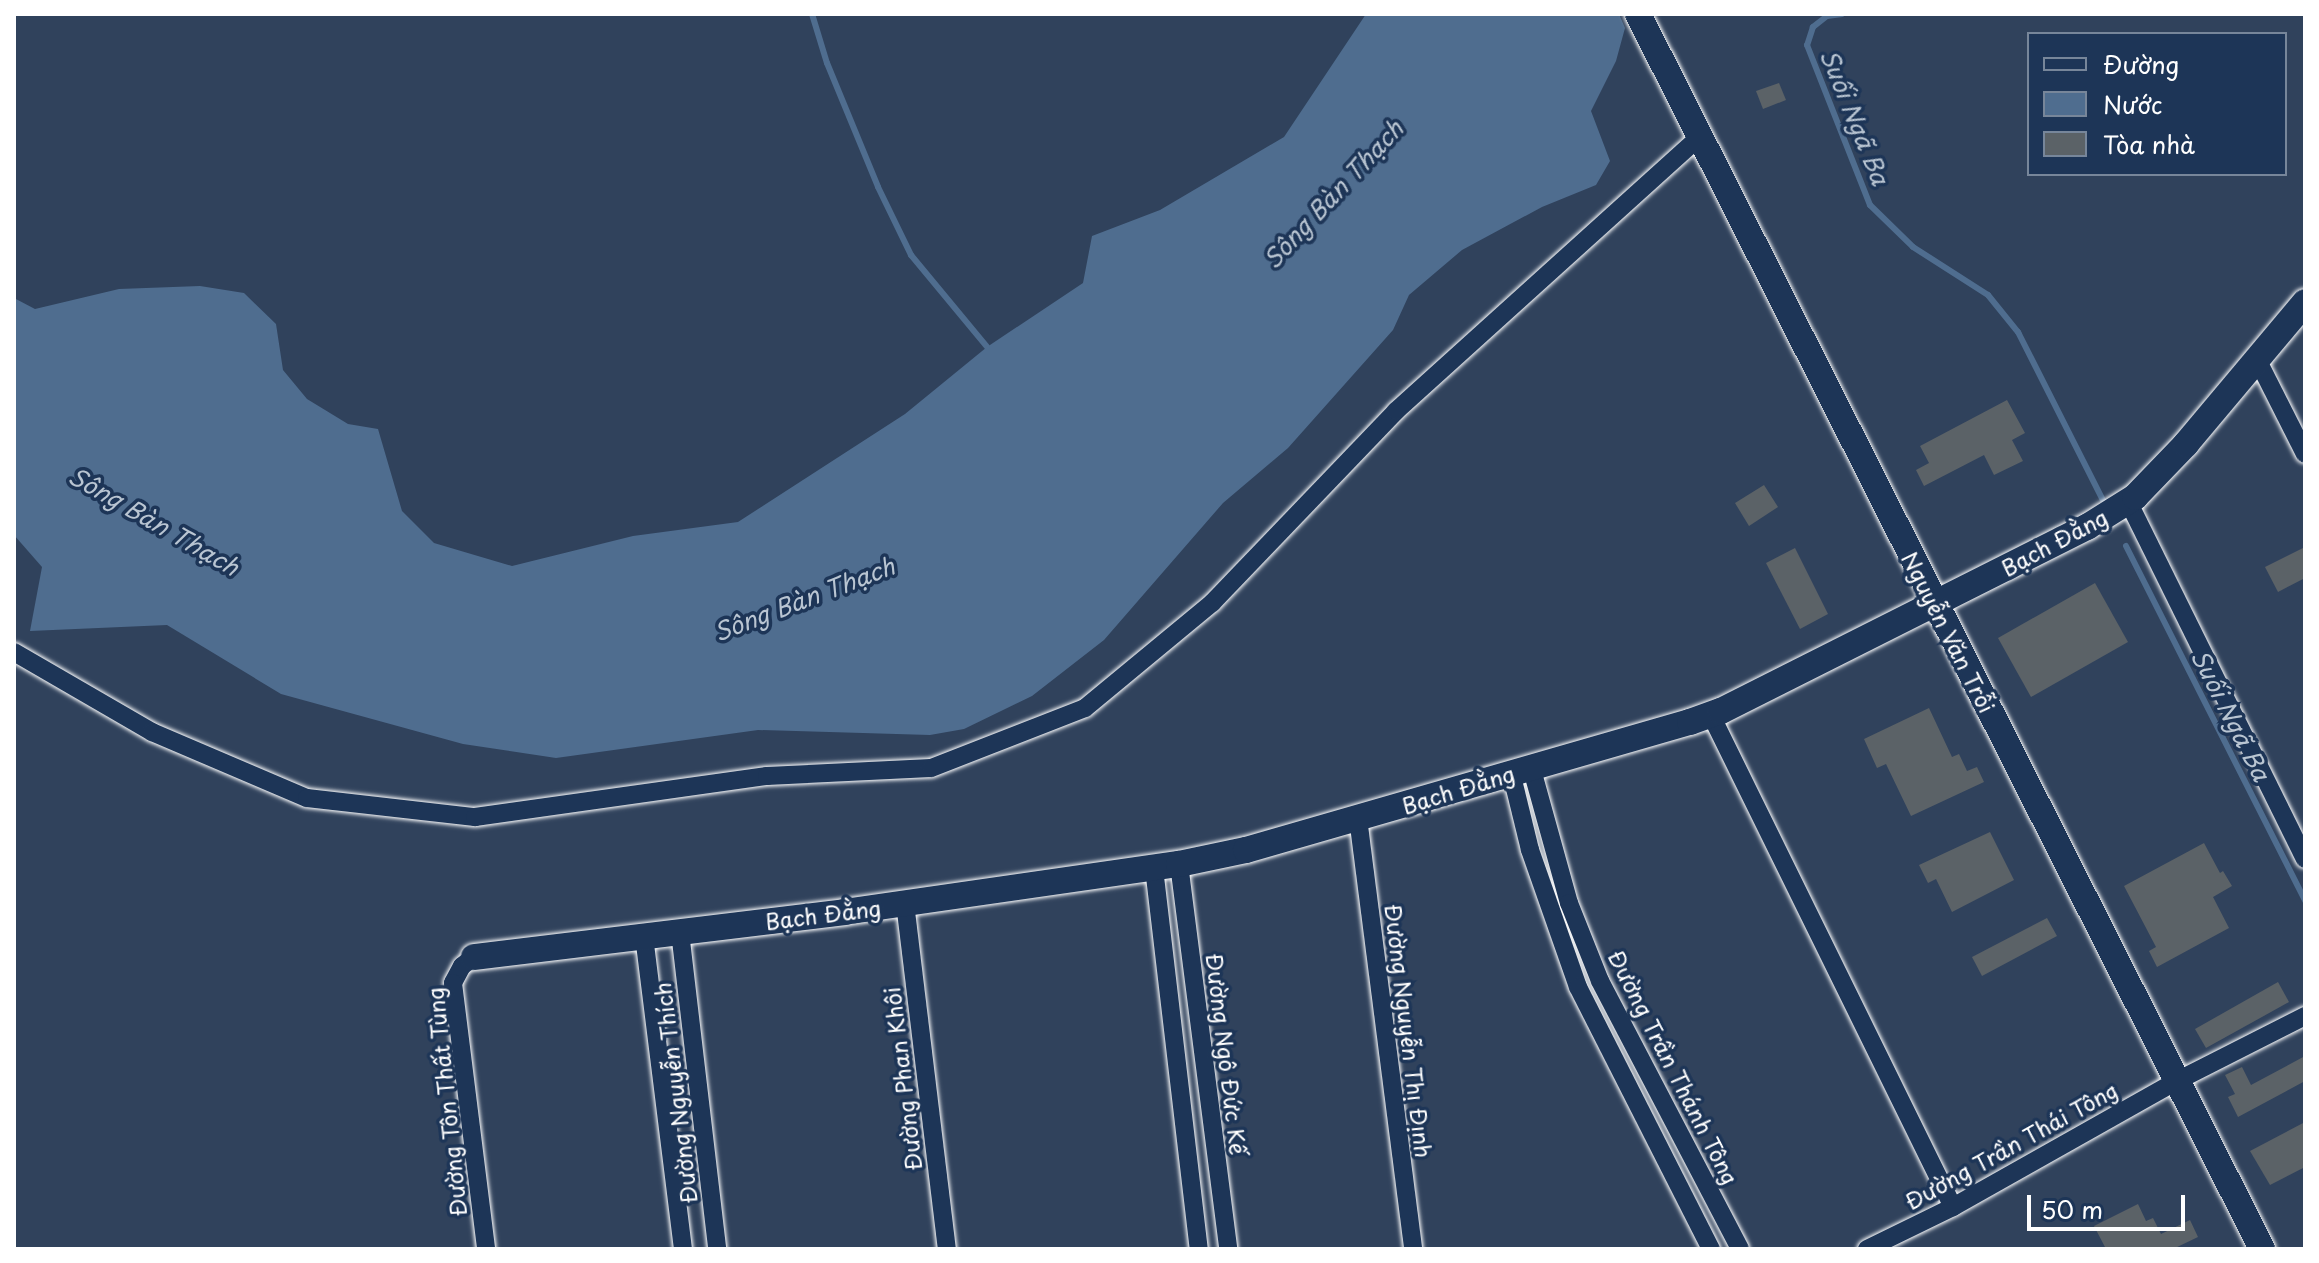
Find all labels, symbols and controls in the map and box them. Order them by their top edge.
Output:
legend [2027,32,2287,176]
water label: Suối Ngã Ba [1815,45,1895,189]
text: Đường [2103,46,2179,82]
text: Nước [2103,86,2162,122]
water label: Sông Bàn Thạch [1258,115,1408,273]
text: Tòa nhà [2103,126,2195,162]
water label: Sông Bàn Thạch [65,461,243,581]
street label: Bạch Đằng [1996,503,2112,581]
street label: Nguyễn Văn Trỗi [1897,547,2001,717]
water label: Sông Bàn Thạch [711,552,897,646]
water label: Suối Ngã Ba [2186,645,2276,785]
street label: Bạch Đằng [1398,759,1518,819]
street label: Bạch Đằng [763,894,883,934]
street label: Đường Nguyễn Thị Định [1380,902,1438,1160]
street label: Đường Trần Thánh Tông [1604,946,1744,1188]
street label: Đường Ngô Đức Kế [1202,952,1252,1156]
street label: Đường Nguyễn Thích [648,980,702,1206]
street label: Đường Tôn Thất Tùng [421,986,471,1218]
street label: Đường Phan Khôi [878,987,926,1171]
street label: Đường Trần Thái Tông [1901,1076,2121,1214]
scale bar [2031,1179,2189,1229]
text: 50 m [2041,1191,2103,1227]

